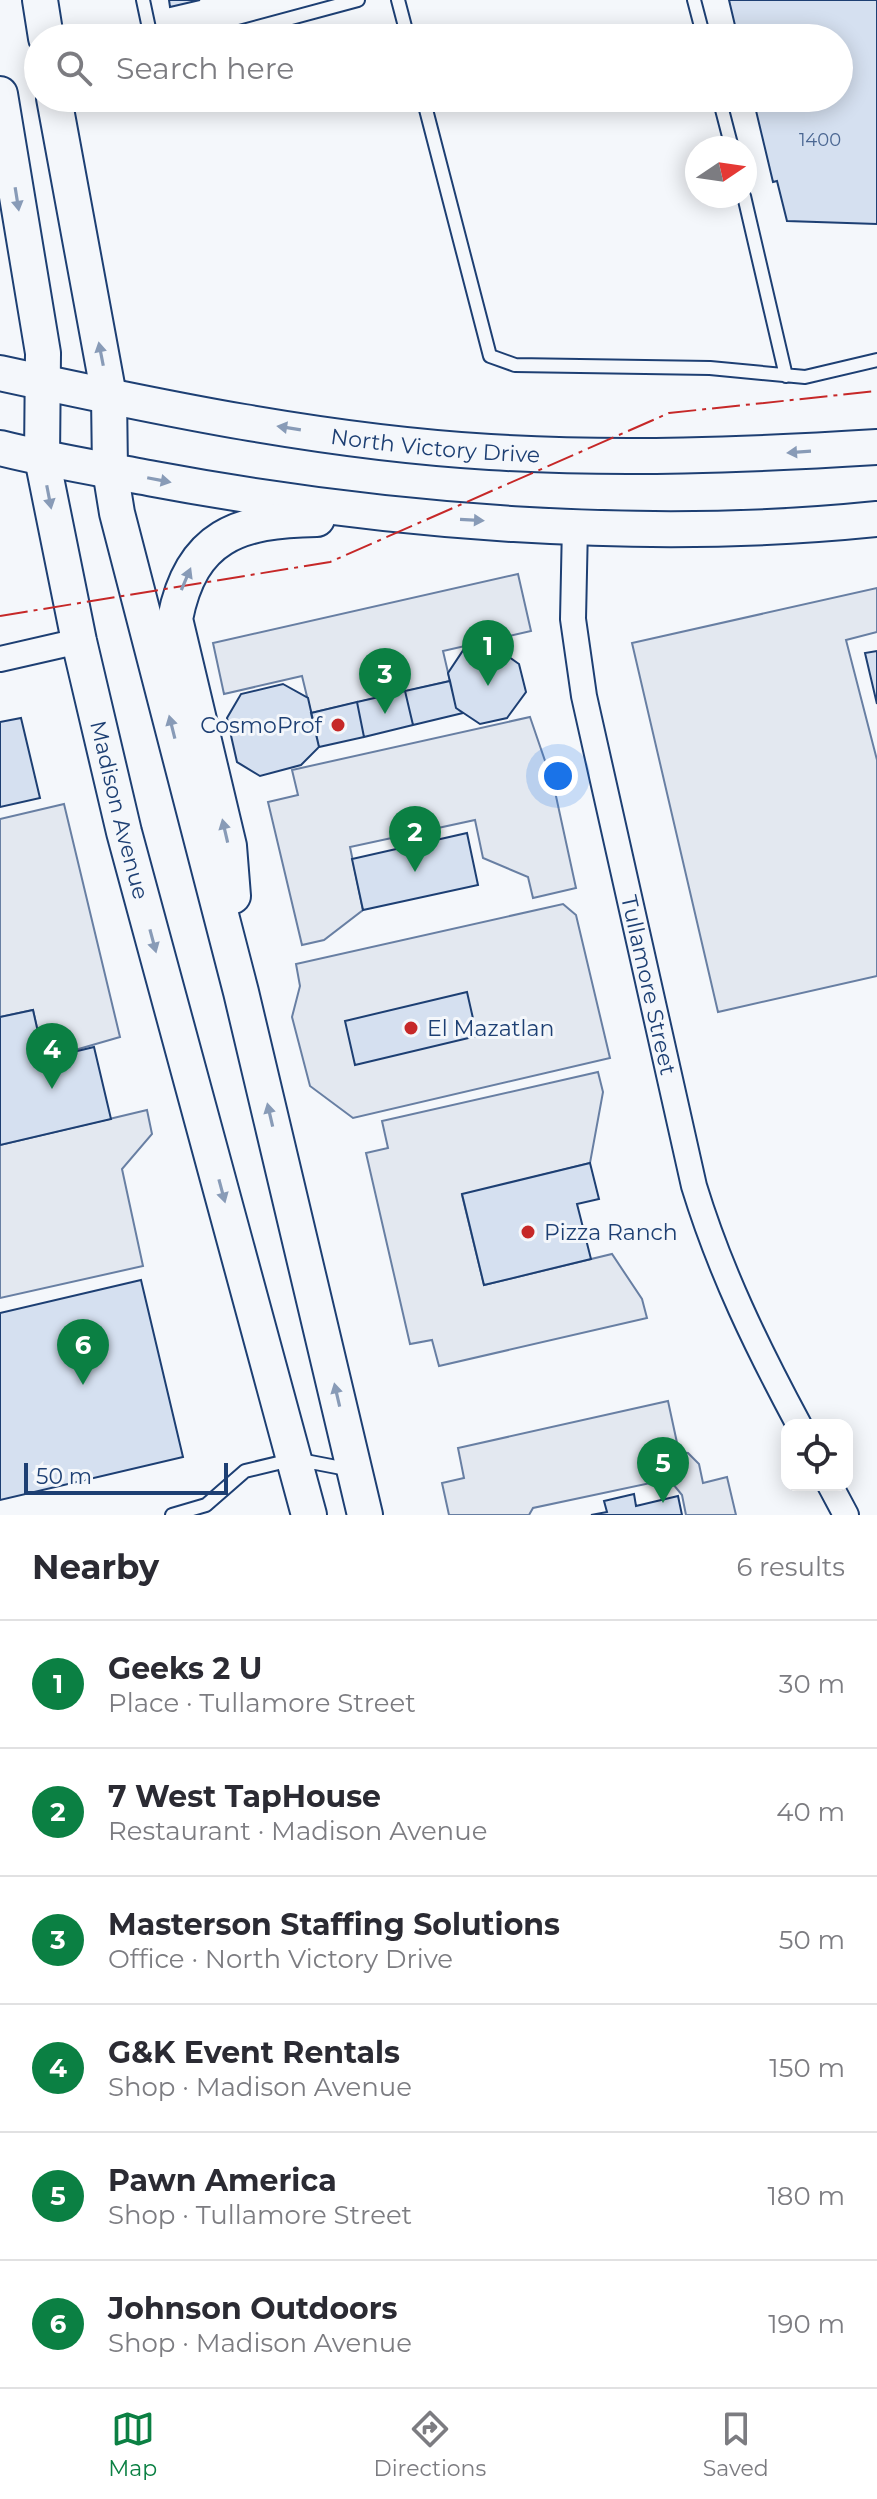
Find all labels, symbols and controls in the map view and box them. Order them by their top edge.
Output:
search box [24,24,853,112]
icon: search [52,46,96,90]
text: Search here [116,50,294,87]
house number: 1400 [799,129,841,151]
north arrow [685,136,757,208]
one-way arrow [12,186,24,211]
one-way arrow [95,342,107,367]
one-way arrow [276,421,301,434]
street label: North Victory Drive [329,422,541,468]
one-way arrow [786,445,811,458]
one-way arrow [147,474,172,486]
one-way arrow [44,484,56,509]
one-way arrow [460,513,485,526]
one-way arrow [179,567,192,590]
pin: 1 [462,620,514,686]
pin: 3 [359,648,411,714]
place label: CosmoProf [200,712,324,739]
one-way arrow [166,714,178,739]
marker: CosmoProf [329,716,347,734]
street label: Madison Avenue [85,718,155,902]
your location [538,756,578,796]
pin: 2 [389,806,441,872]
one-way arrow [218,818,231,843]
street label: Tullamore Street [616,893,682,1077]
one-way arrow [148,928,160,953]
place label: El Mazatlan [427,1015,554,1042]
marker: El Mazatlan [402,1019,420,1037]
pin: 4 [26,1023,78,1089]
one-way arrow [263,1102,276,1127]
one-way arrow [216,1179,228,1204]
place label: Pizza Ranch [544,1219,678,1246]
marker: Pizza Ranch [519,1223,537,1241]
pin: 6 [57,1319,109,1385]
one-way arrow [330,1382,342,1407]
map controls [781,1419,853,1491]
button: locate [781,1419,853,1491]
pin: 5 [637,1437,689,1503]
scale bar [24,1459,228,1495]
text: 50 m [36,1463,92,1490]
text: Nearby [32,1546,159,1588]
text: 6 results [736,1551,845,1583]
text: Geeks 2 U [108,1650,262,1687]
text: 1 [53,1668,63,1700]
text: 30 m [779,1668,845,1700]
text: Place · Tullamore Street [108,1687,416,1719]
text: 7 West TapHouse [108,1778,381,1815]
text: 2 [50,1796,66,1828]
text: 40 m [776,1796,845,1828]
text: Restaurant · Madison Avenue [108,1815,487,1847]
text: Masterson Staffing Solutions [108,1906,560,1943]
text: 3 [50,1924,66,1956]
text: 50 m [779,1924,845,1956]
text: Office · North Victory Drive [108,1943,453,1975]
text: G&K Event Rentals [108,2034,400,2071]
text: 4 [49,2052,67,2084]
text: 150 m [769,2052,845,2084]
text: Shop · Madison Avenue [108,2071,412,2103]
text: Pawn America [108,2162,337,2199]
text: 5 [50,2180,66,2212]
text: 180 m [767,2180,845,2212]
text: Shop · Tullamore Street [108,2199,412,2231]
text: Johnson Outdoors [108,2290,398,2327]
text: 6 [50,2308,66,2340]
text: 190 m [768,2308,845,2340]
text: Shop · Madison Avenue [108,2327,412,2359]
tab: Map [108,2407,157,2482]
tab: Directions [374,2407,486,2482]
tab: Saved [703,2407,769,2482]

